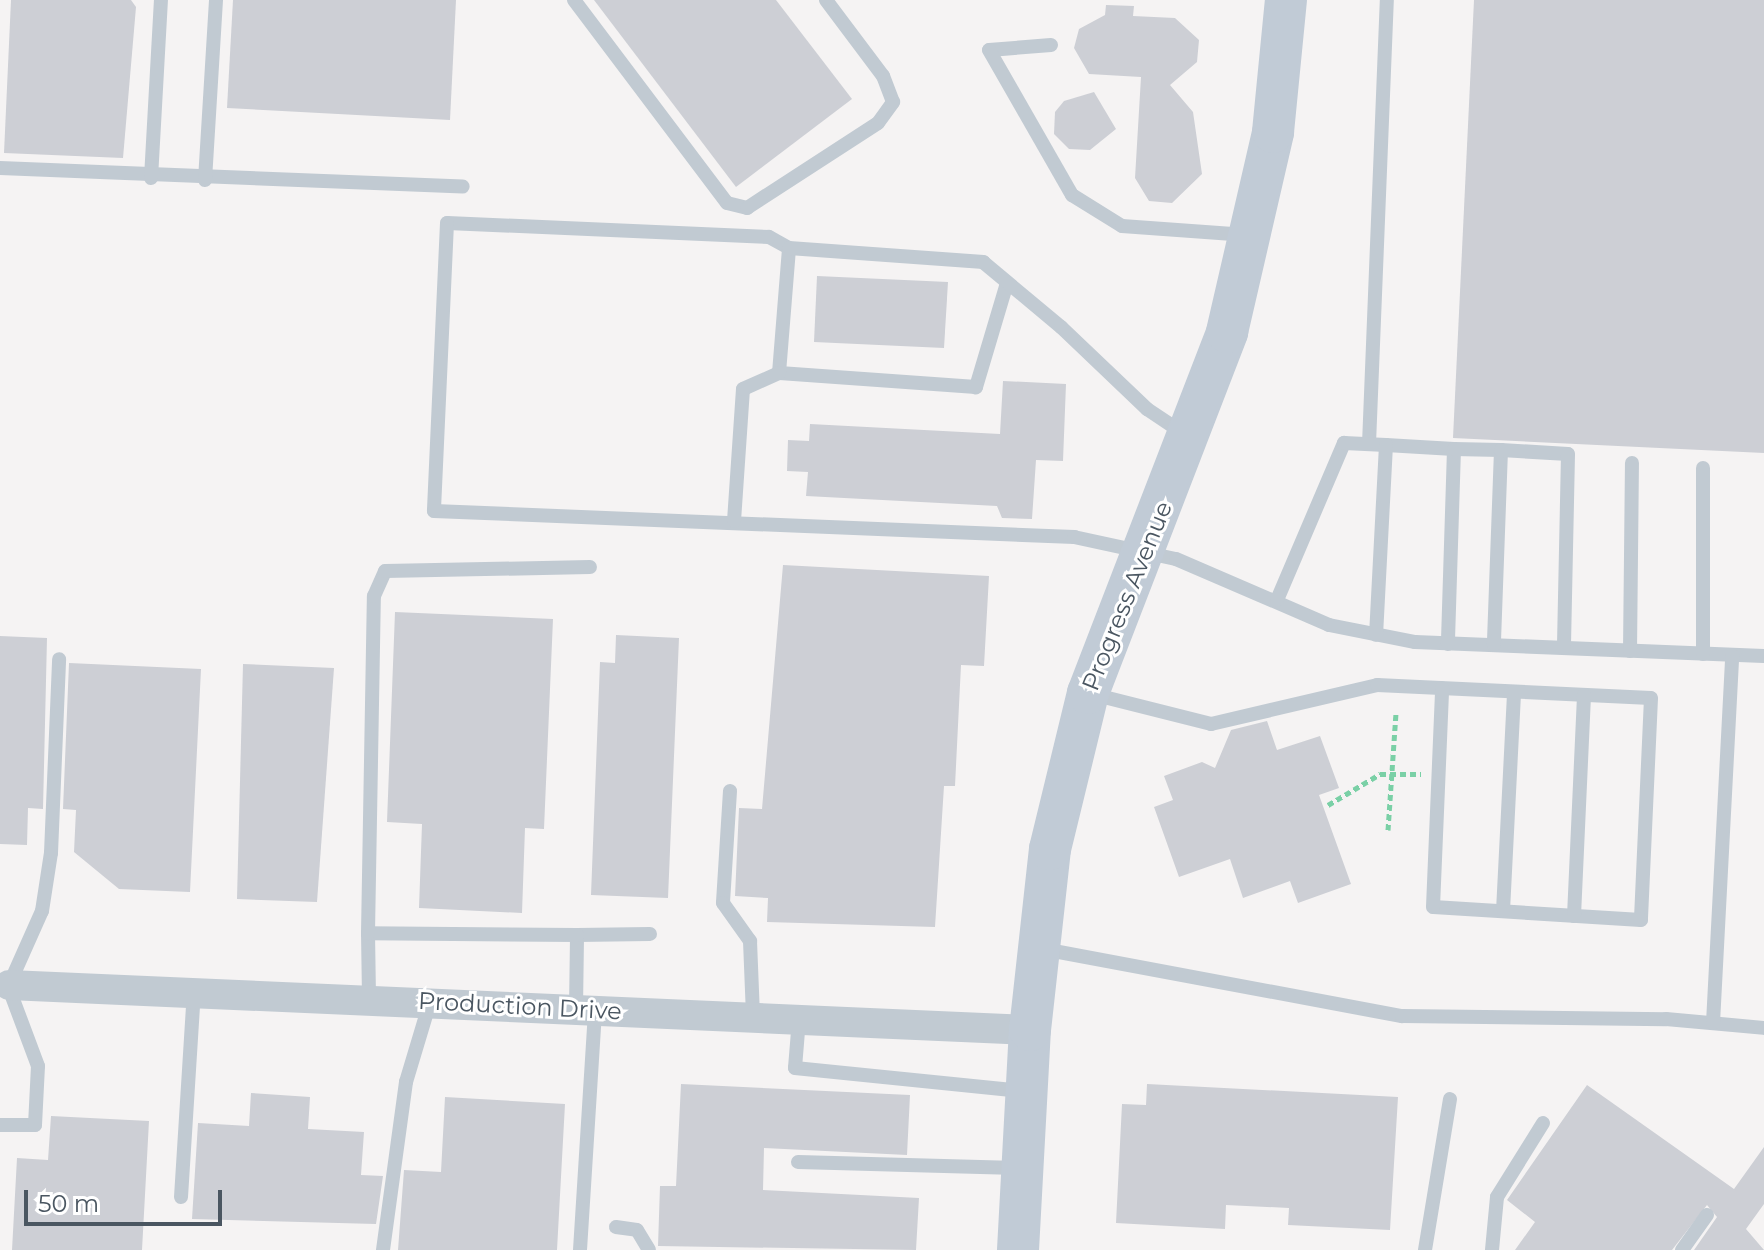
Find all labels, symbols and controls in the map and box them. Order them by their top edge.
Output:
street label: Progress Avenue [1076,497,1178,695]
street label: Production Drive [418,986,622,1026]
scale bar [28,1174,226,1224]
text: 50 m [38,1189,99,1218]

